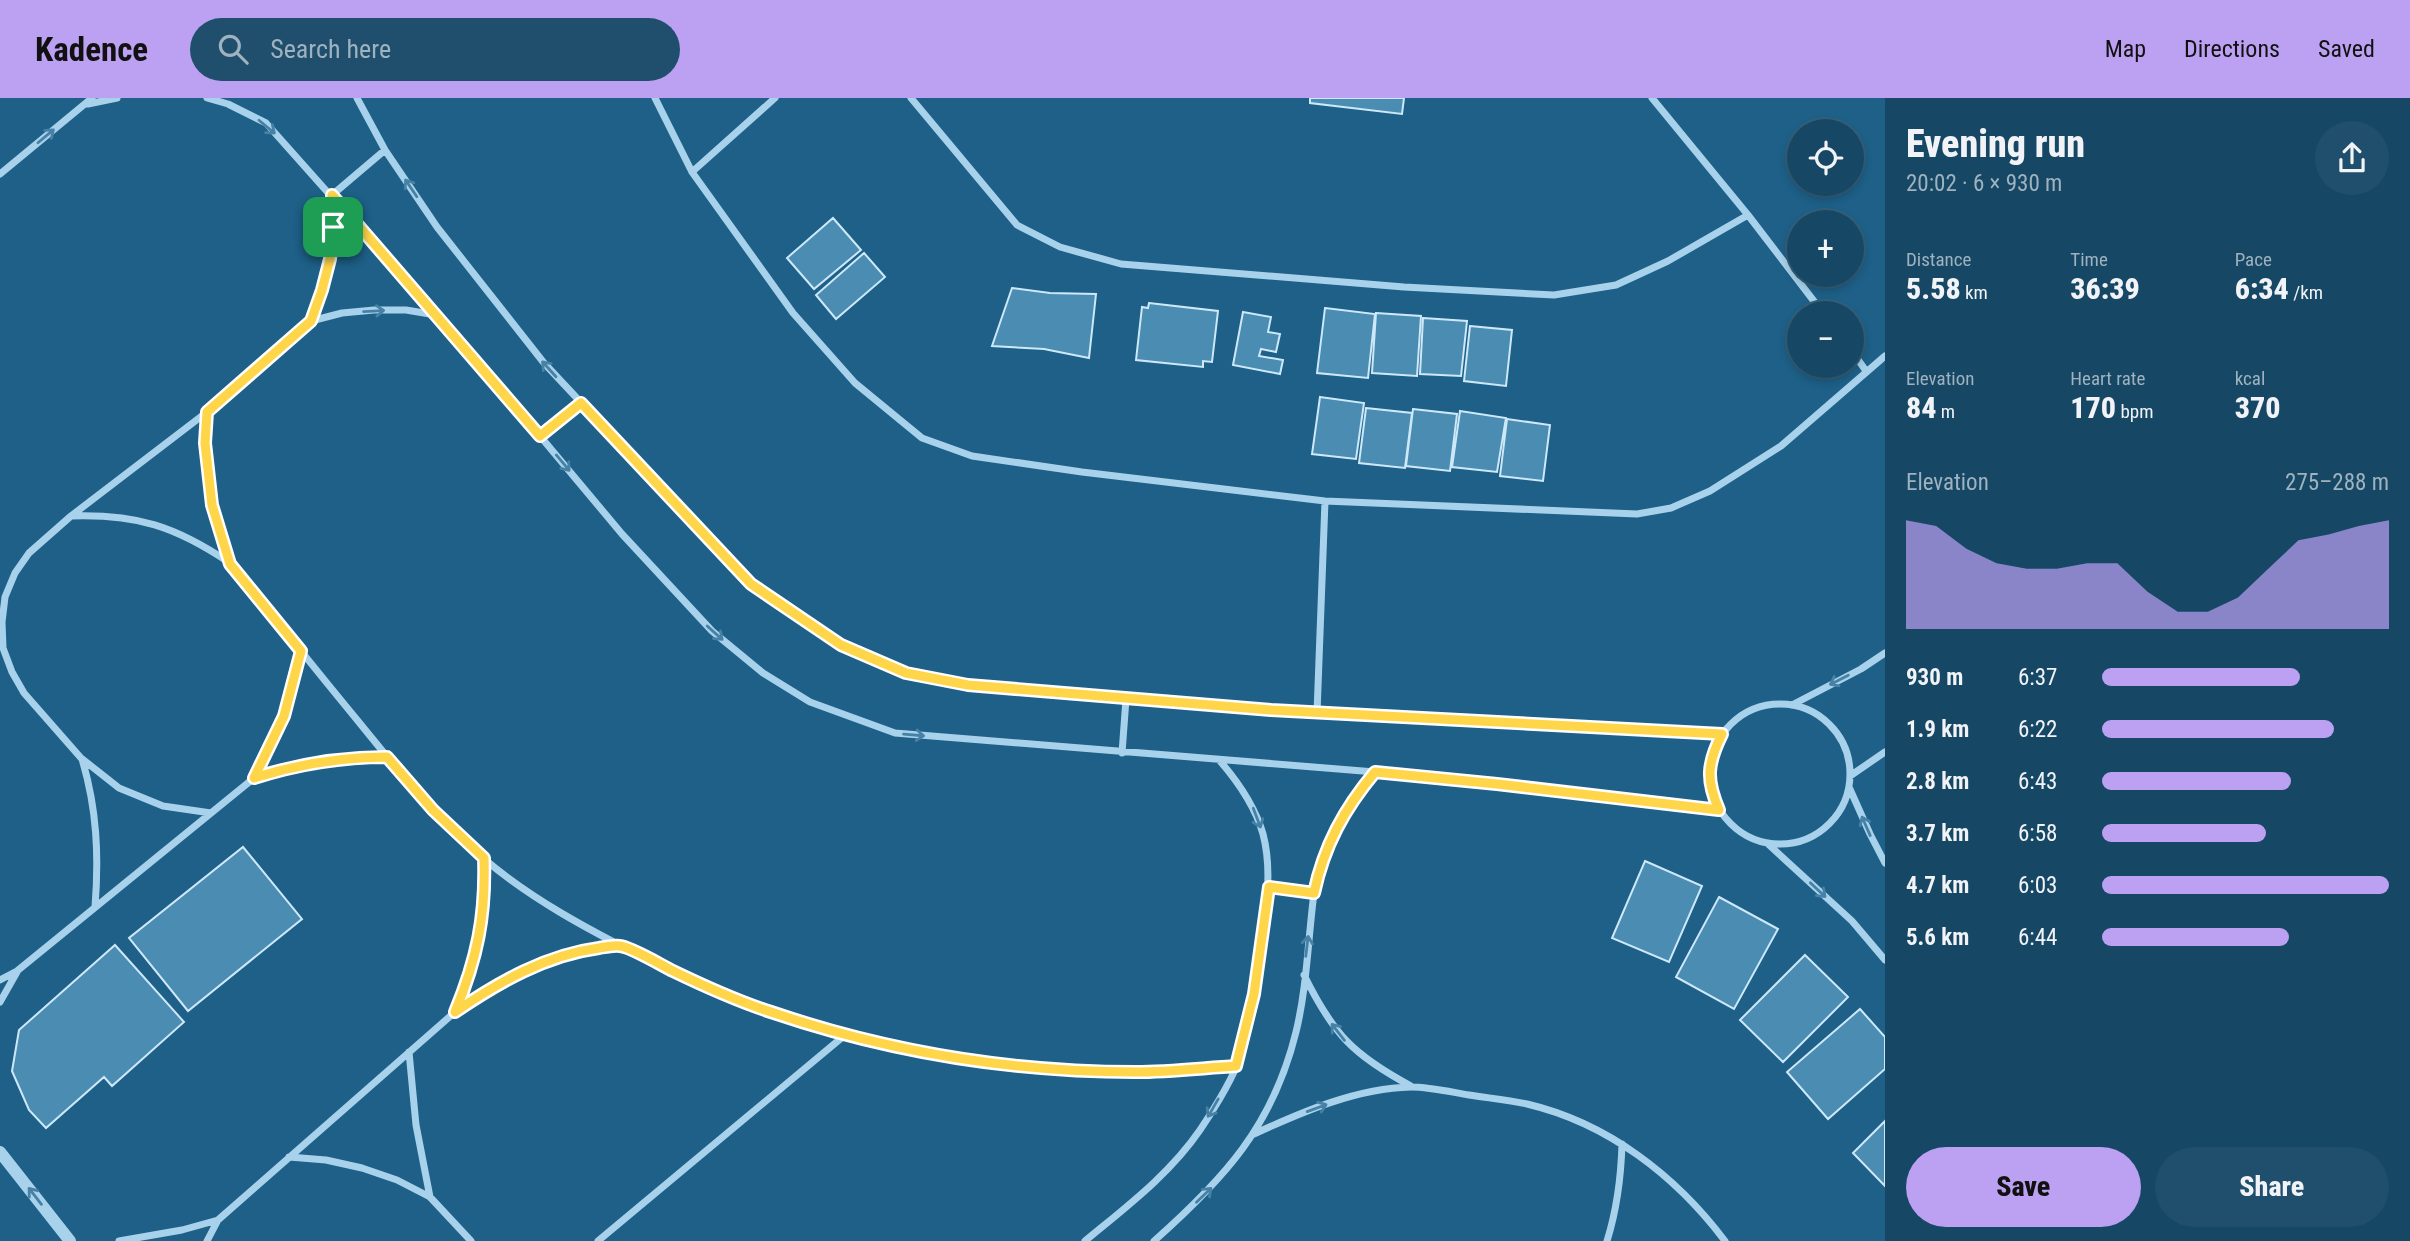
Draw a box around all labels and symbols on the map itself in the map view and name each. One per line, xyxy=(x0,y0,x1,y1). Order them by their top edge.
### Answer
one-way arrow xyxy=(258,119,276,135)
one-way arrow xyxy=(37,128,55,144)
one-way arrow xyxy=(404,179,418,198)
pin xyxy=(303,197,363,257)
one-way arrow xyxy=(362,304,385,317)
one-way arrow xyxy=(541,360,557,378)
one-way arrow xyxy=(555,454,571,472)
one-way arrow xyxy=(706,624,723,641)
one-way arrow xyxy=(1829,674,1850,688)
one-way arrow xyxy=(902,728,924,741)
one-way arrow xyxy=(1252,806,1264,828)
one-way arrow xyxy=(1859,815,1872,837)
one-way arrow xyxy=(1809,881,1826,898)
one-way arrow xyxy=(1301,935,1314,958)
one-way arrow xyxy=(1331,1023,1346,1042)
one-way arrow xyxy=(1206,1097,1219,1118)
one-way arrow xyxy=(1305,1100,1327,1113)
one-way arrow xyxy=(1195,1186,1212,1203)
one-way arrow xyxy=(27,1188,42,1206)

